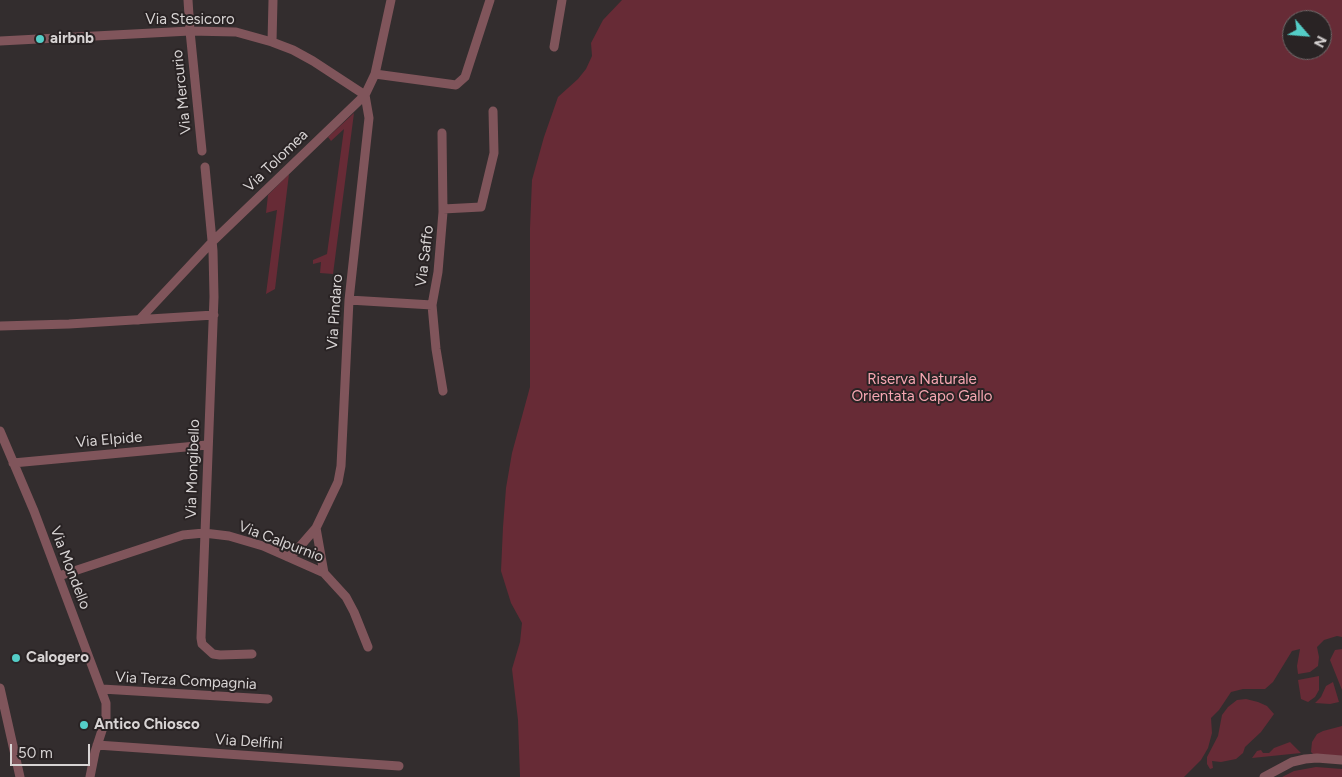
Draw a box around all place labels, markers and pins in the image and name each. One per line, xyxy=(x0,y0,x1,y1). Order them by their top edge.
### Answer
place label: airbnb xyxy=(50,30,94,48)
marker: airbnb xyxy=(34,33,46,45)
place label: Calogero xyxy=(26,649,89,667)
marker: Calogero xyxy=(10,652,22,664)
place label: Antico Chiosco xyxy=(94,716,200,734)
marker: Antico Chiosco xyxy=(78,719,90,731)

